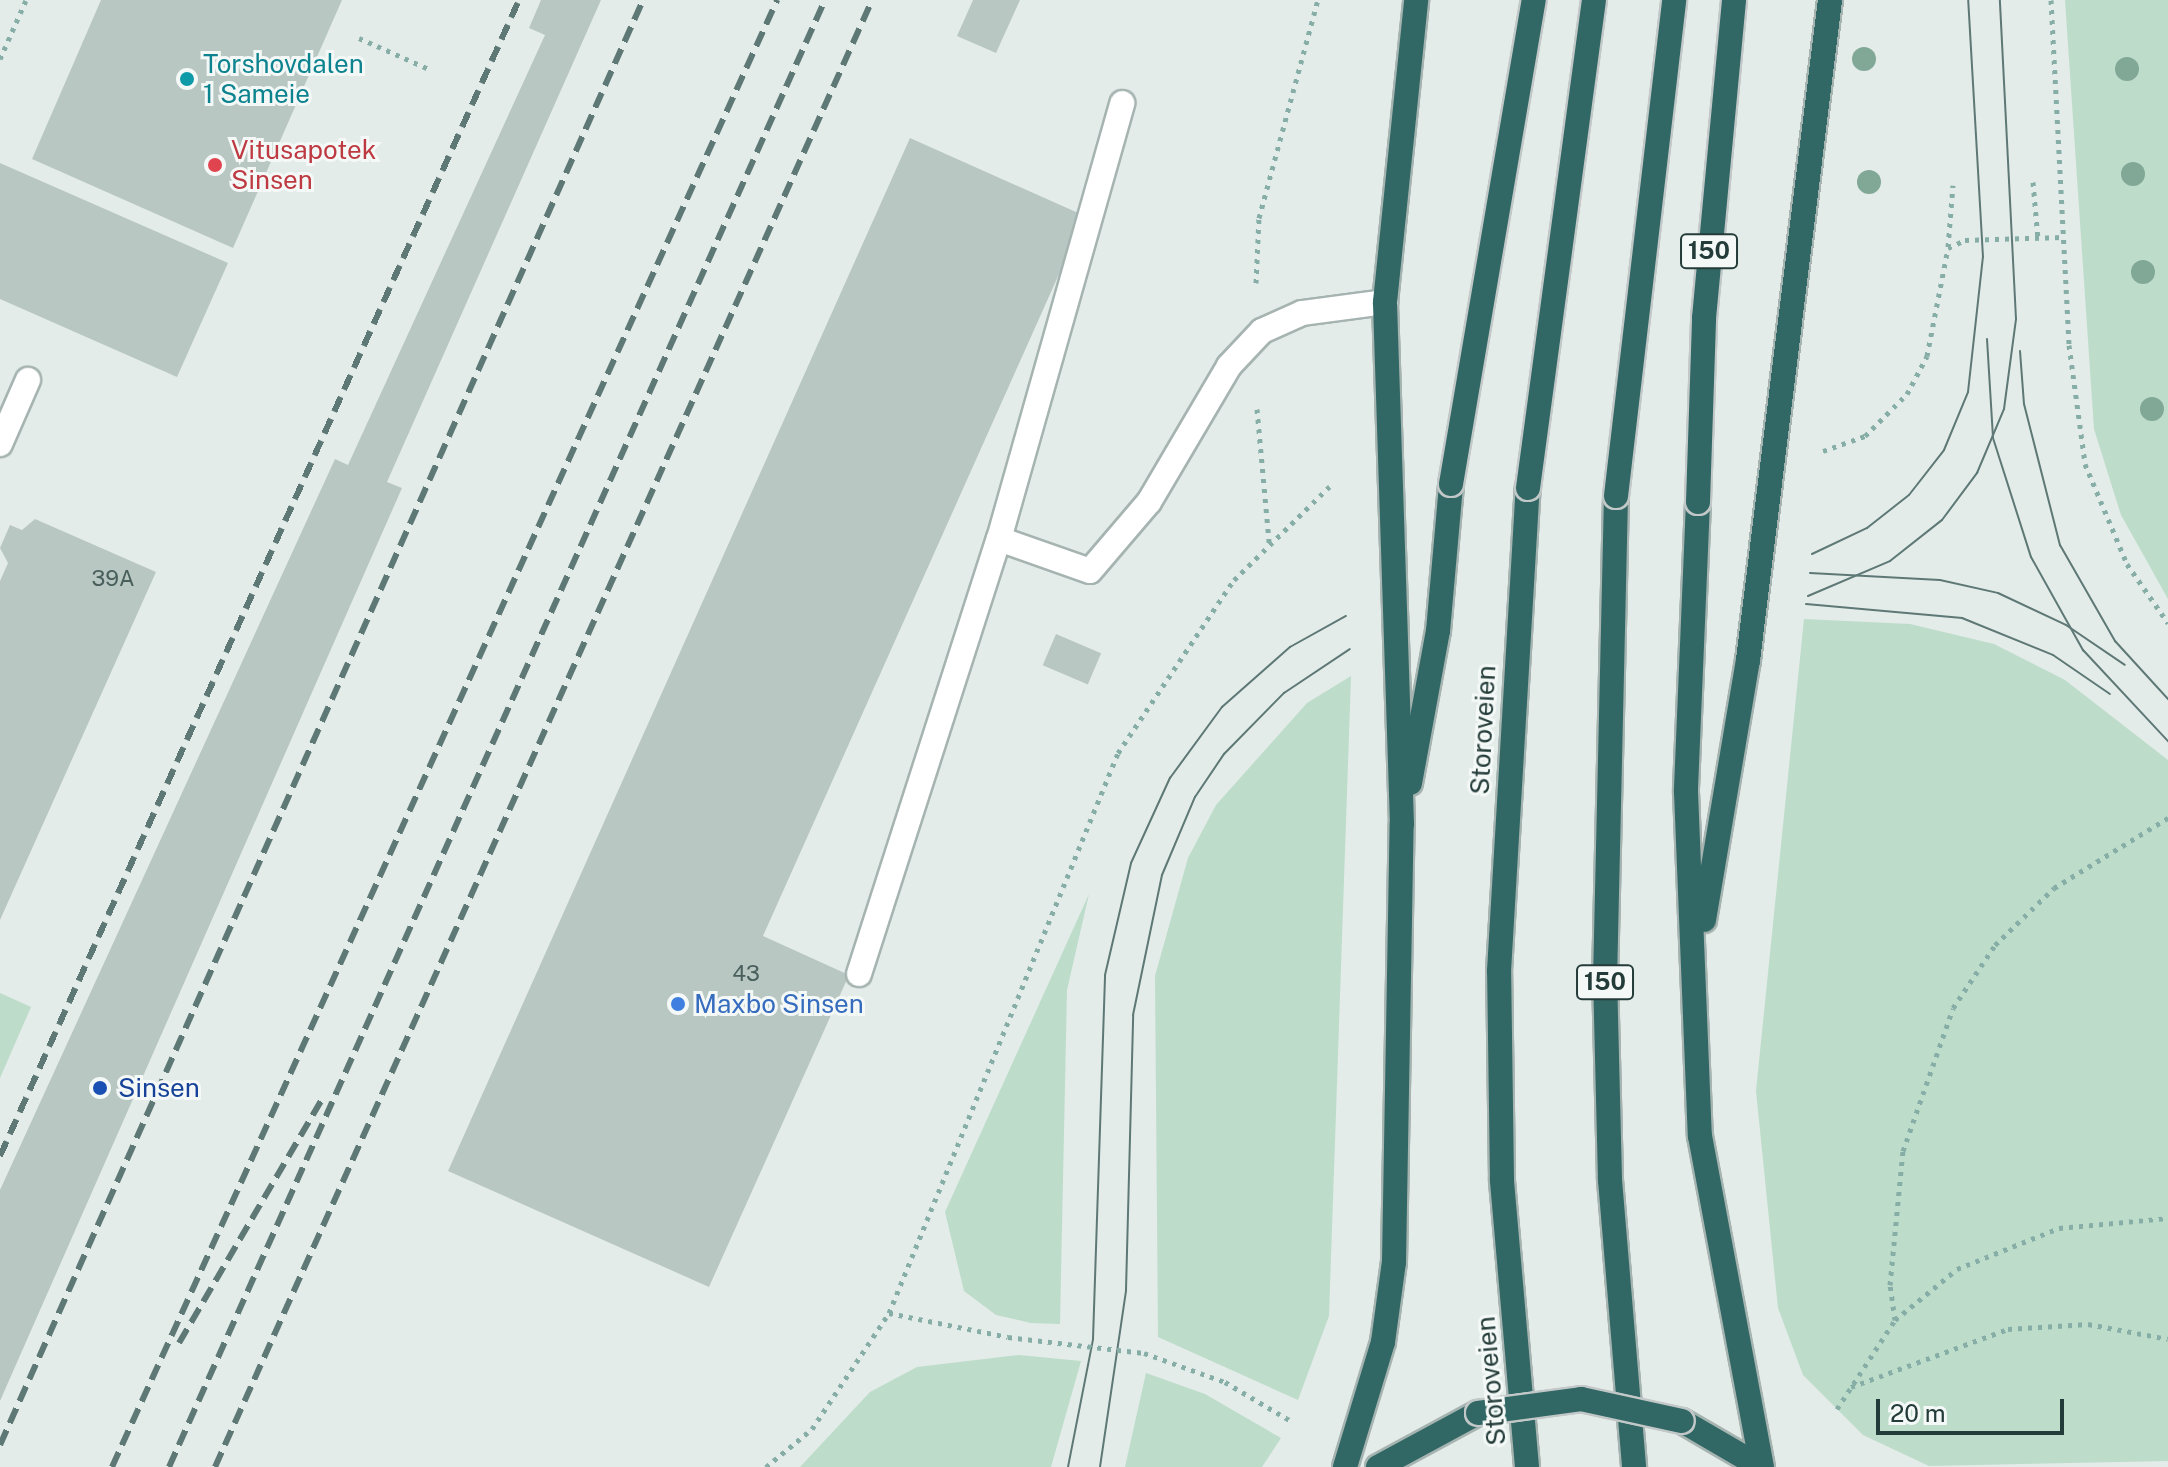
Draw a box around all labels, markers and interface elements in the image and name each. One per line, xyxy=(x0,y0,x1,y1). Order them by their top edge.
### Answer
place label: Torshovdalen 1 Sameie xyxy=(203,48,364,110)
marker: Torshovdalen 1 Sameie xyxy=(178,70,196,88)
place label: Vitusapotek Sinsen xyxy=(231,134,376,196)
marker: Vitusapotek Sinsen xyxy=(206,156,224,174)
road number: 150 xyxy=(1679,231,1739,271)
house number: 39A xyxy=(91,566,135,592)
street label: Storoveien xyxy=(1464,665,1502,795)
house number: 43 xyxy=(732,961,760,987)
road number: 150 xyxy=(1575,962,1635,1002)
place label: Maxbo Sinsen xyxy=(694,988,864,1020)
marker: Maxbo Sinsen xyxy=(669,995,687,1013)
place label: Sinsen xyxy=(118,1072,200,1104)
marker: Sinsen xyxy=(89,1077,111,1099)
street label: Storoveien xyxy=(1470,1315,1512,1447)
scale bar xyxy=(1880,1383,2068,1433)
text: 20 m xyxy=(1890,1399,1946,1427)

